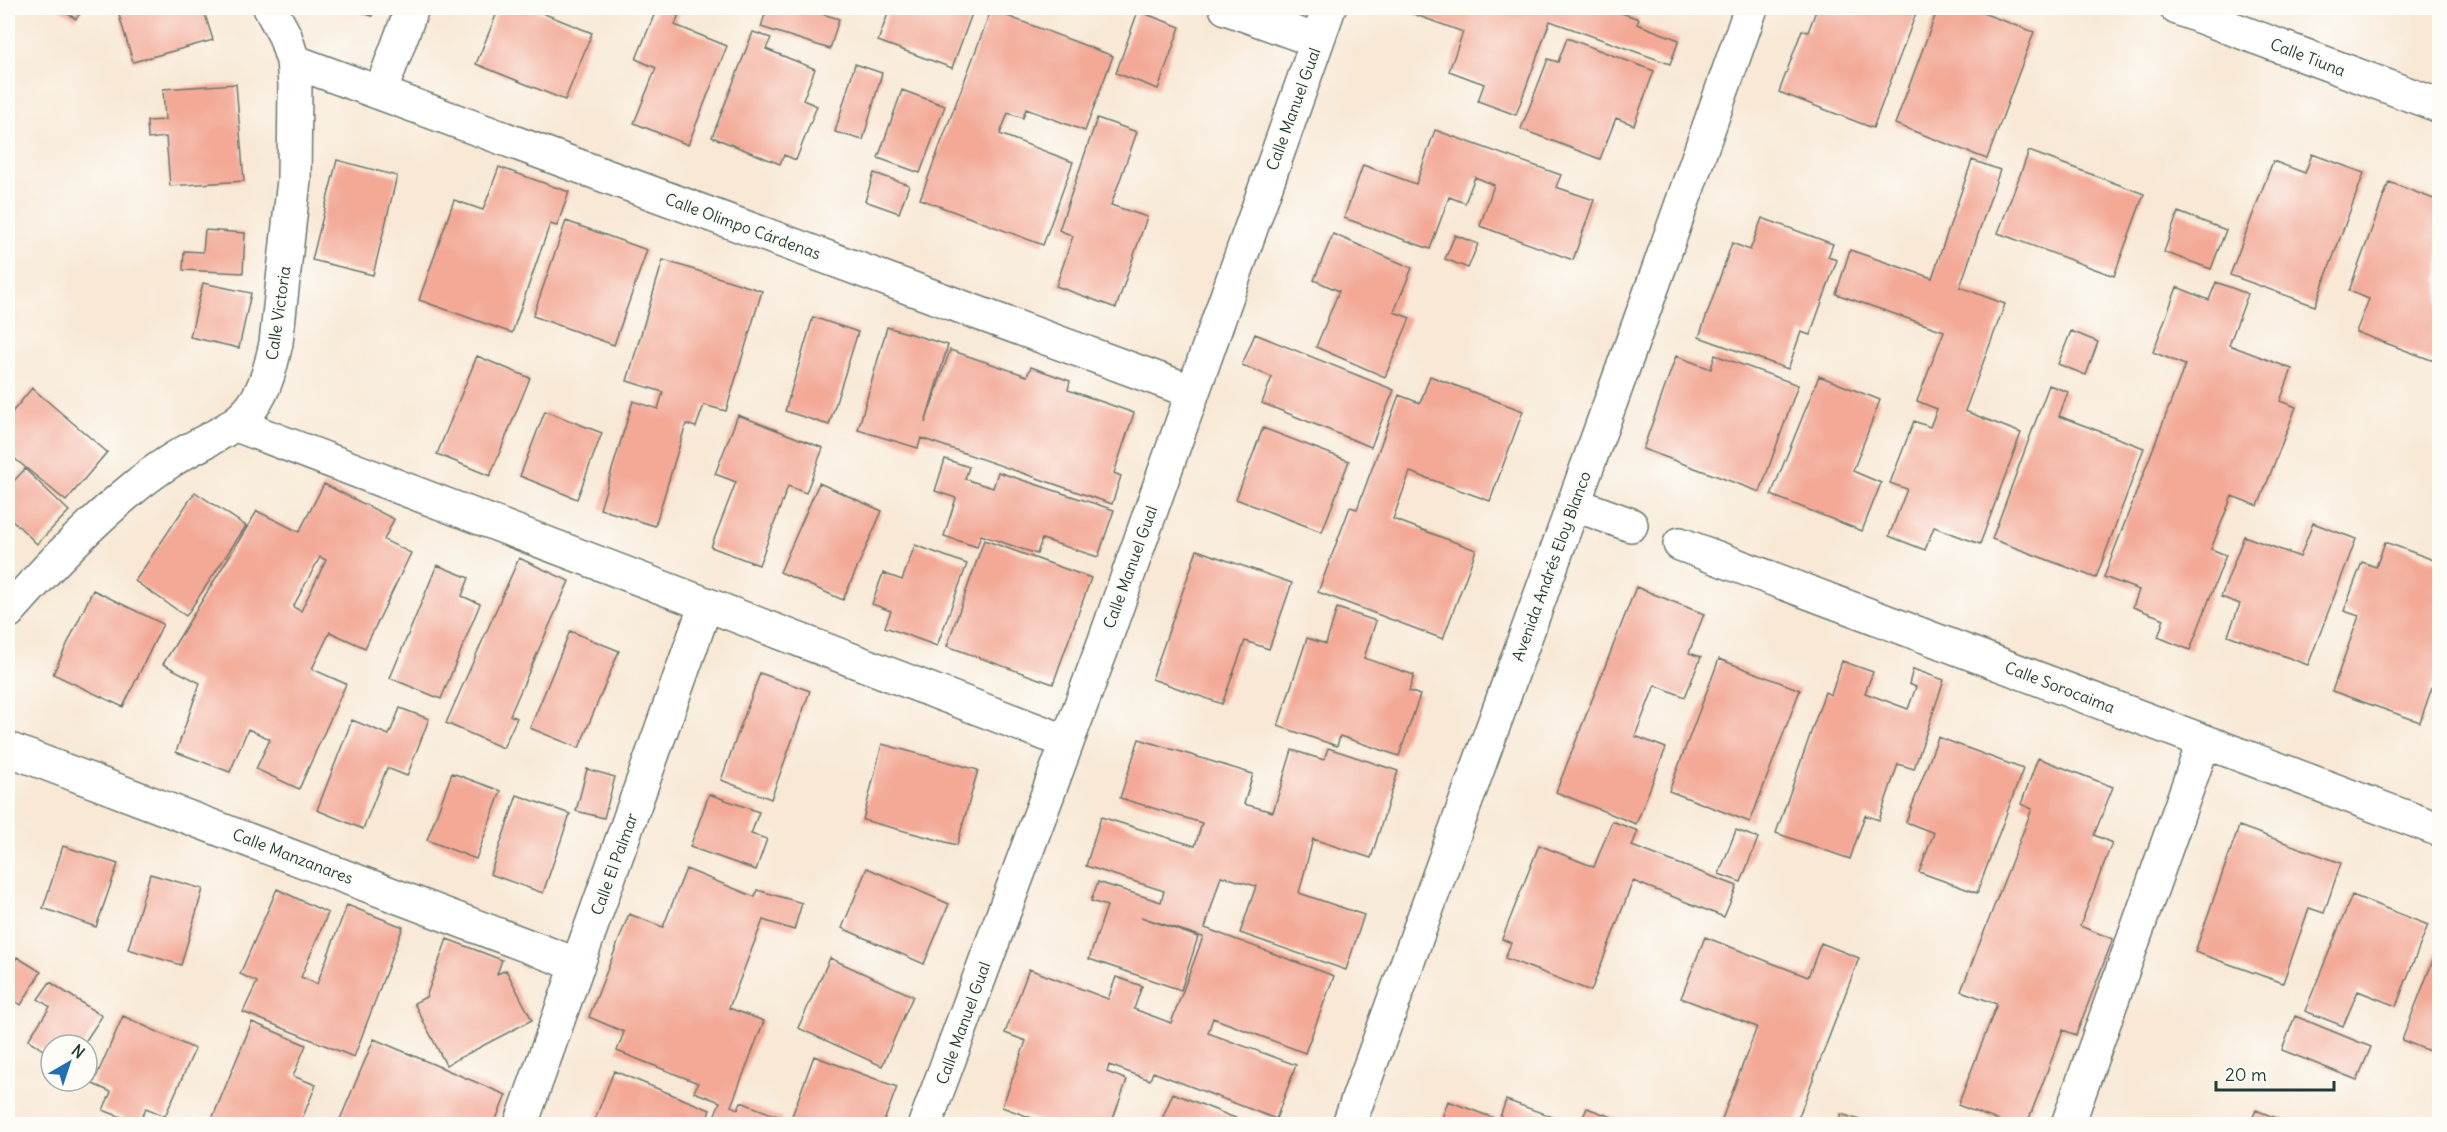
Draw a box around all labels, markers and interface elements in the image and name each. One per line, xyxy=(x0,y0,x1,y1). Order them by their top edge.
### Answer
street label: Calle Tiuna xyxy=(2268,34,2348,80)
street label: Calle Manuel Gual xyxy=(1262,45,1324,173)
street label: Calle Olimpo Cárdenas xyxy=(662,189,824,263)
street label: Calle Victoria xyxy=(262,265,294,361)
street label: Avenida Andrés Eloy Blanco xyxy=(1507,468,1595,664)
street label: Calle Manuel Gual xyxy=(1099,503,1161,631)
street label: Calle Sorocaima xyxy=(2002,657,2118,717)
street label: Calle El Palmar xyxy=(586,810,642,918)
street label: Calle Manzanares xyxy=(230,824,356,888)
street label: Calle Manuel Gual xyxy=(932,959,994,1087)
north arrow xyxy=(39,1033,99,1093)
text: N xyxy=(68,1040,89,1063)
scale bar xyxy=(2216,1054,2334,1092)
text: 20 m xyxy=(2225,1063,2267,1086)

